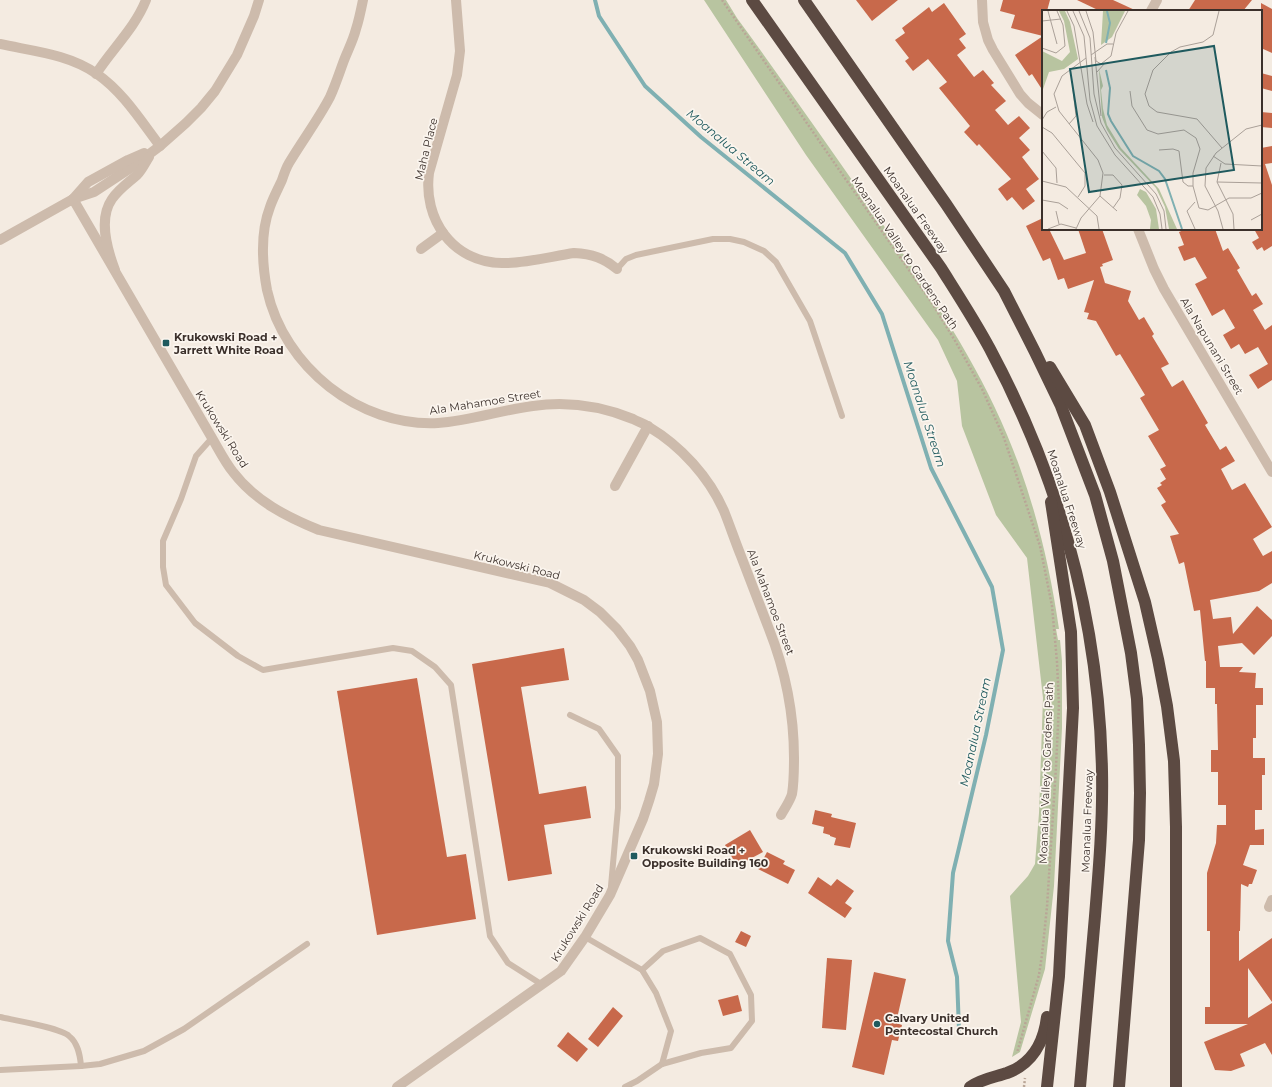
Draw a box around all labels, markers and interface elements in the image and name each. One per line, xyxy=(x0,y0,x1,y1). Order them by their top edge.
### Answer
inset map xyxy=(1042,10,1262,230)
water label: Moanalua Stream xyxy=(684,106,778,188)
street label: Maha Place xyxy=(411,116,441,182)
street label: Moanalua Freeway xyxy=(881,164,951,256)
street label: Moanalua Valley to Gardens Path xyxy=(848,174,962,332)
street label: Ala Napunani Street xyxy=(1177,295,1247,398)
place label: Krukowski Road + Jarrett White Road xyxy=(173,330,284,357)
marker: Krukowski Road + Jarrett White Road xyxy=(161,338,171,348)
water label: Moanalua Stream xyxy=(901,359,949,469)
street label: Ala Mahamoe Street xyxy=(428,386,542,418)
street label: Krukowski Road xyxy=(193,388,251,470)
street label: Moanalua Freeway xyxy=(1044,448,1090,550)
street label: Krukowski Road xyxy=(472,547,562,583)
street label: Ala Mahamoe Street xyxy=(744,547,798,658)
water label: Moanalua Stream xyxy=(956,676,994,788)
street label: Moanalua Valley to Gardens Path xyxy=(1036,682,1056,864)
street label: Moanalua Freeway xyxy=(1078,769,1096,873)
place label: Krukowski Road + Opposite Building 160 xyxy=(642,843,769,870)
marker: Krukowski Road + Opposite Building 160 xyxy=(629,851,639,861)
street label: Krukowski Road xyxy=(548,882,606,964)
place label: Calvary United Pentecostal Church xyxy=(885,1011,998,1038)
marker: Calvary United Pentecostal Church xyxy=(872,1019,882,1029)

